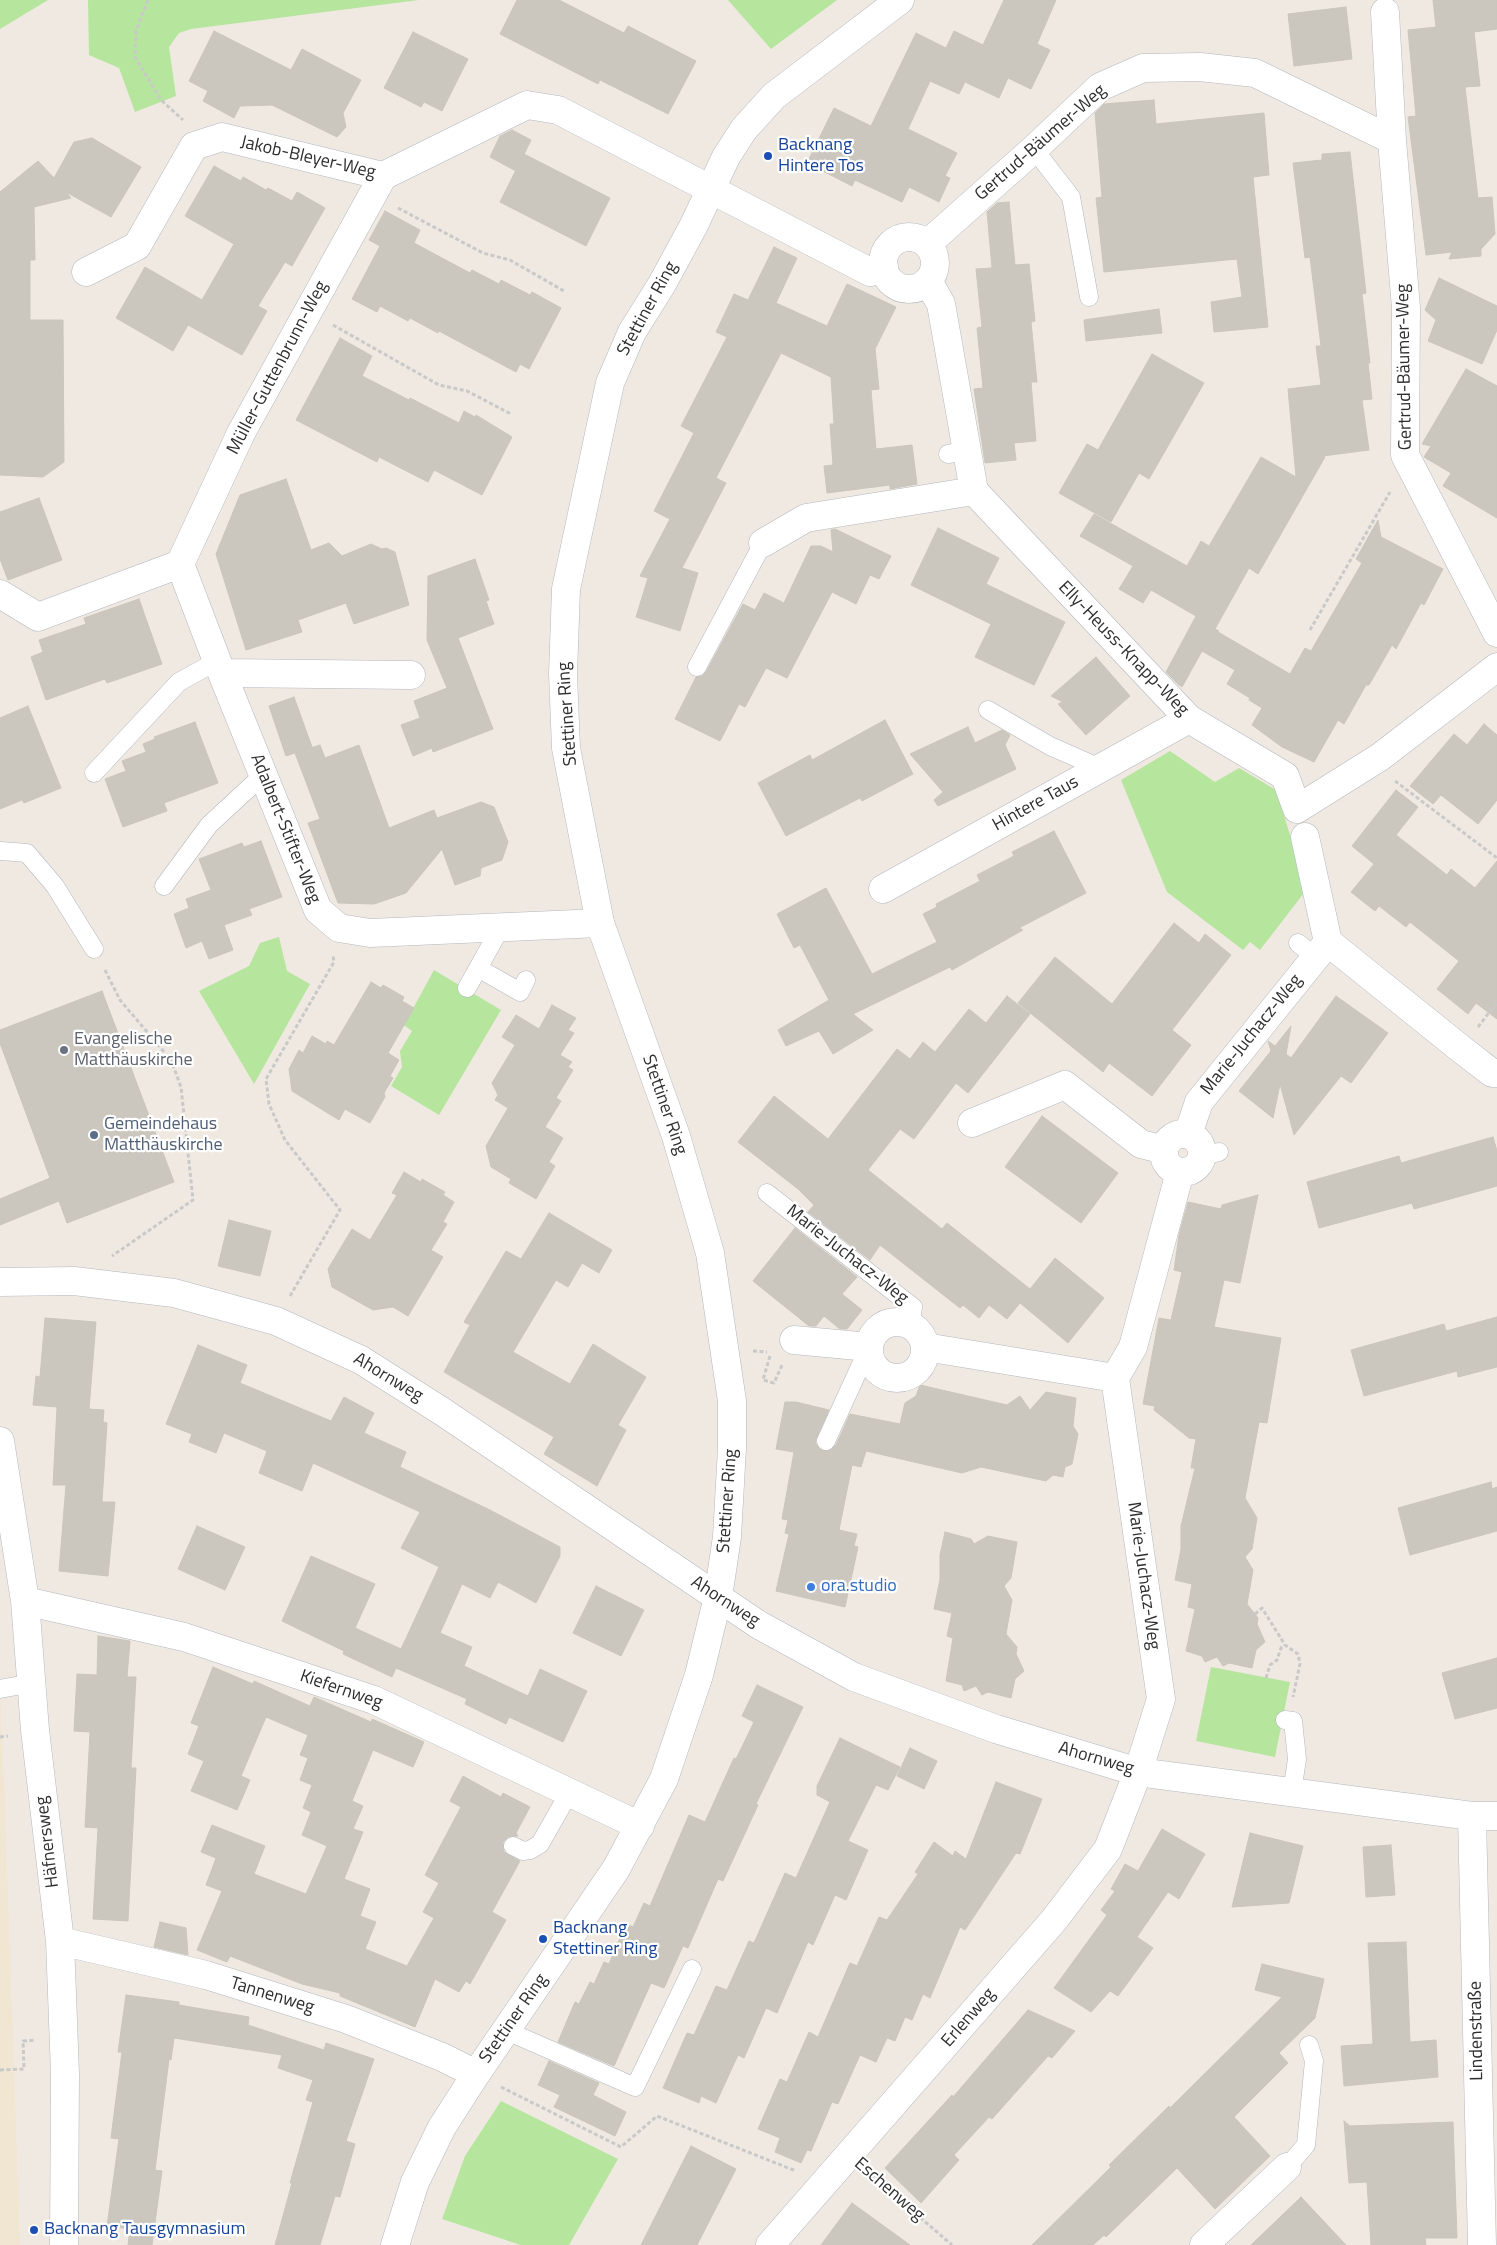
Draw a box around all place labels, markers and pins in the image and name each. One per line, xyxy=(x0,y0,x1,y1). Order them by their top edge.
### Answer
place label: Backnang Hintere Tos xyxy=(778,135,864,178)
marker: Backnang Hintere Tos xyxy=(762,150,774,162)
place label: Evangelische Matthäuskirche xyxy=(74,1029,193,1072)
marker: Evangelische Matthäuskirche xyxy=(58,1044,70,1056)
place label: Gemeindehaus Matthäuskirche xyxy=(104,1114,223,1156)
marker: Gemeindehaus Matthäuskirche xyxy=(88,1129,100,1141)
place label: ora.studio xyxy=(821,1576,897,1598)
marker: ora.studio xyxy=(805,1581,817,1593)
place label: Backnang Stettiner Ring xyxy=(553,1918,657,1960)
marker: Backnang Stettiner Ring xyxy=(537,1933,549,1945)
place label: Backnang Tausgymnasium xyxy=(44,2219,245,2241)
marker: Backnang Tausgymnasium xyxy=(28,2224,40,2236)

